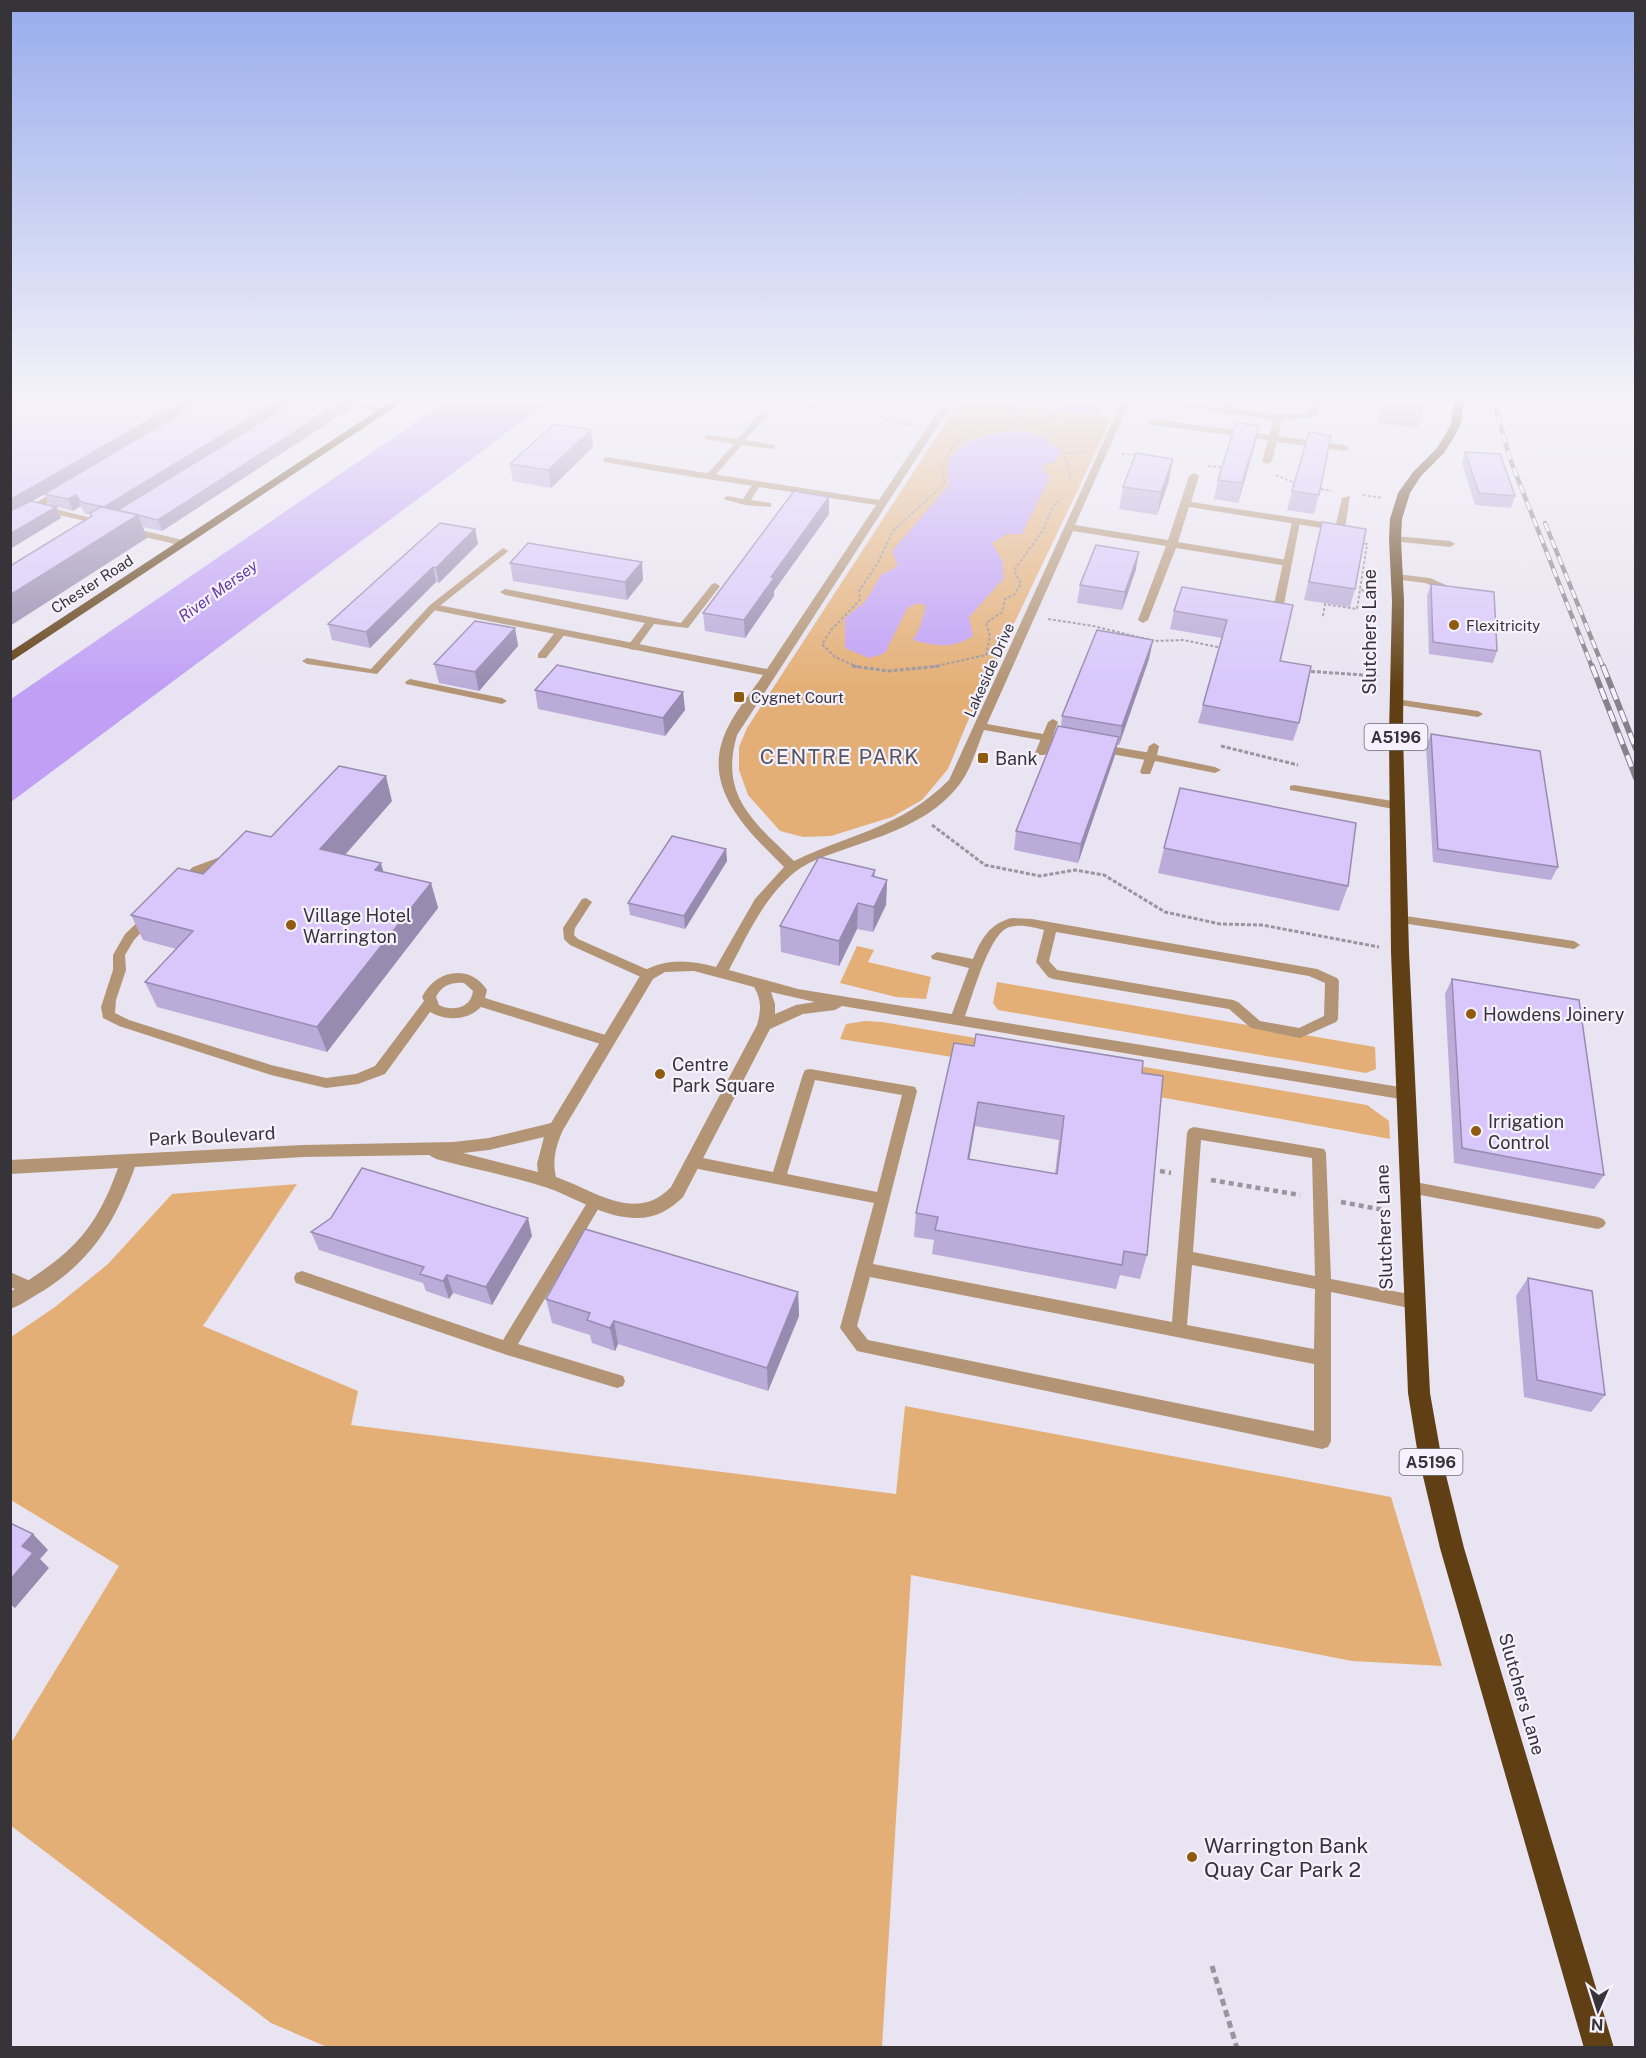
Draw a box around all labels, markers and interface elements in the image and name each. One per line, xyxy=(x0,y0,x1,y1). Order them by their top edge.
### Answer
street label: Chester Road xyxy=(48,551,136,617)
water label: River Mersey xyxy=(175,555,262,626)
street label: Slutchers Lane xyxy=(1359,569,1380,695)
place label: Flexitricity xyxy=(1466,617,1540,634)
marker: Flexitricity xyxy=(1447,618,1461,632)
street label: Lakeside Drive xyxy=(961,620,1017,720)
place label: Cygnet Court xyxy=(751,689,844,706)
marker: Cygnet Court xyxy=(732,690,746,704)
road number: A5196 xyxy=(1364,724,1428,750)
district label: CENTRE PARK xyxy=(760,744,920,769)
place label: Bank xyxy=(995,748,1038,769)
marker: Bank xyxy=(976,751,990,765)
place label: Village Hotel Warrington xyxy=(303,905,411,947)
marker: Village Hotel Warrington xyxy=(284,918,298,932)
place label: Howdens Joinery xyxy=(1483,1004,1625,1025)
marker: Howdens Joinery xyxy=(1464,1007,1478,1021)
place label: Centre Park Square xyxy=(672,1054,775,1096)
marker: Centre Park Square xyxy=(653,1067,667,1081)
place label: Irrigation Control xyxy=(1488,1111,1564,1153)
street label: Park Boulevard xyxy=(148,1122,276,1150)
marker: Irrigation Control xyxy=(1469,1124,1483,1138)
street label: Slutchers Lane xyxy=(1371,1164,1397,1290)
road number: A5196 xyxy=(1400,1449,1462,1475)
street label: Slutchers Lane xyxy=(1495,1631,1549,1757)
place label: Warrington Bank Quay Car Park 2 xyxy=(1204,1833,1369,1882)
marker: Warrington Bank Quay Car Park 2 xyxy=(1185,1850,1199,1864)
north arrow xyxy=(1568,1980,1628,2040)
text: N xyxy=(1590,2015,1604,2034)

